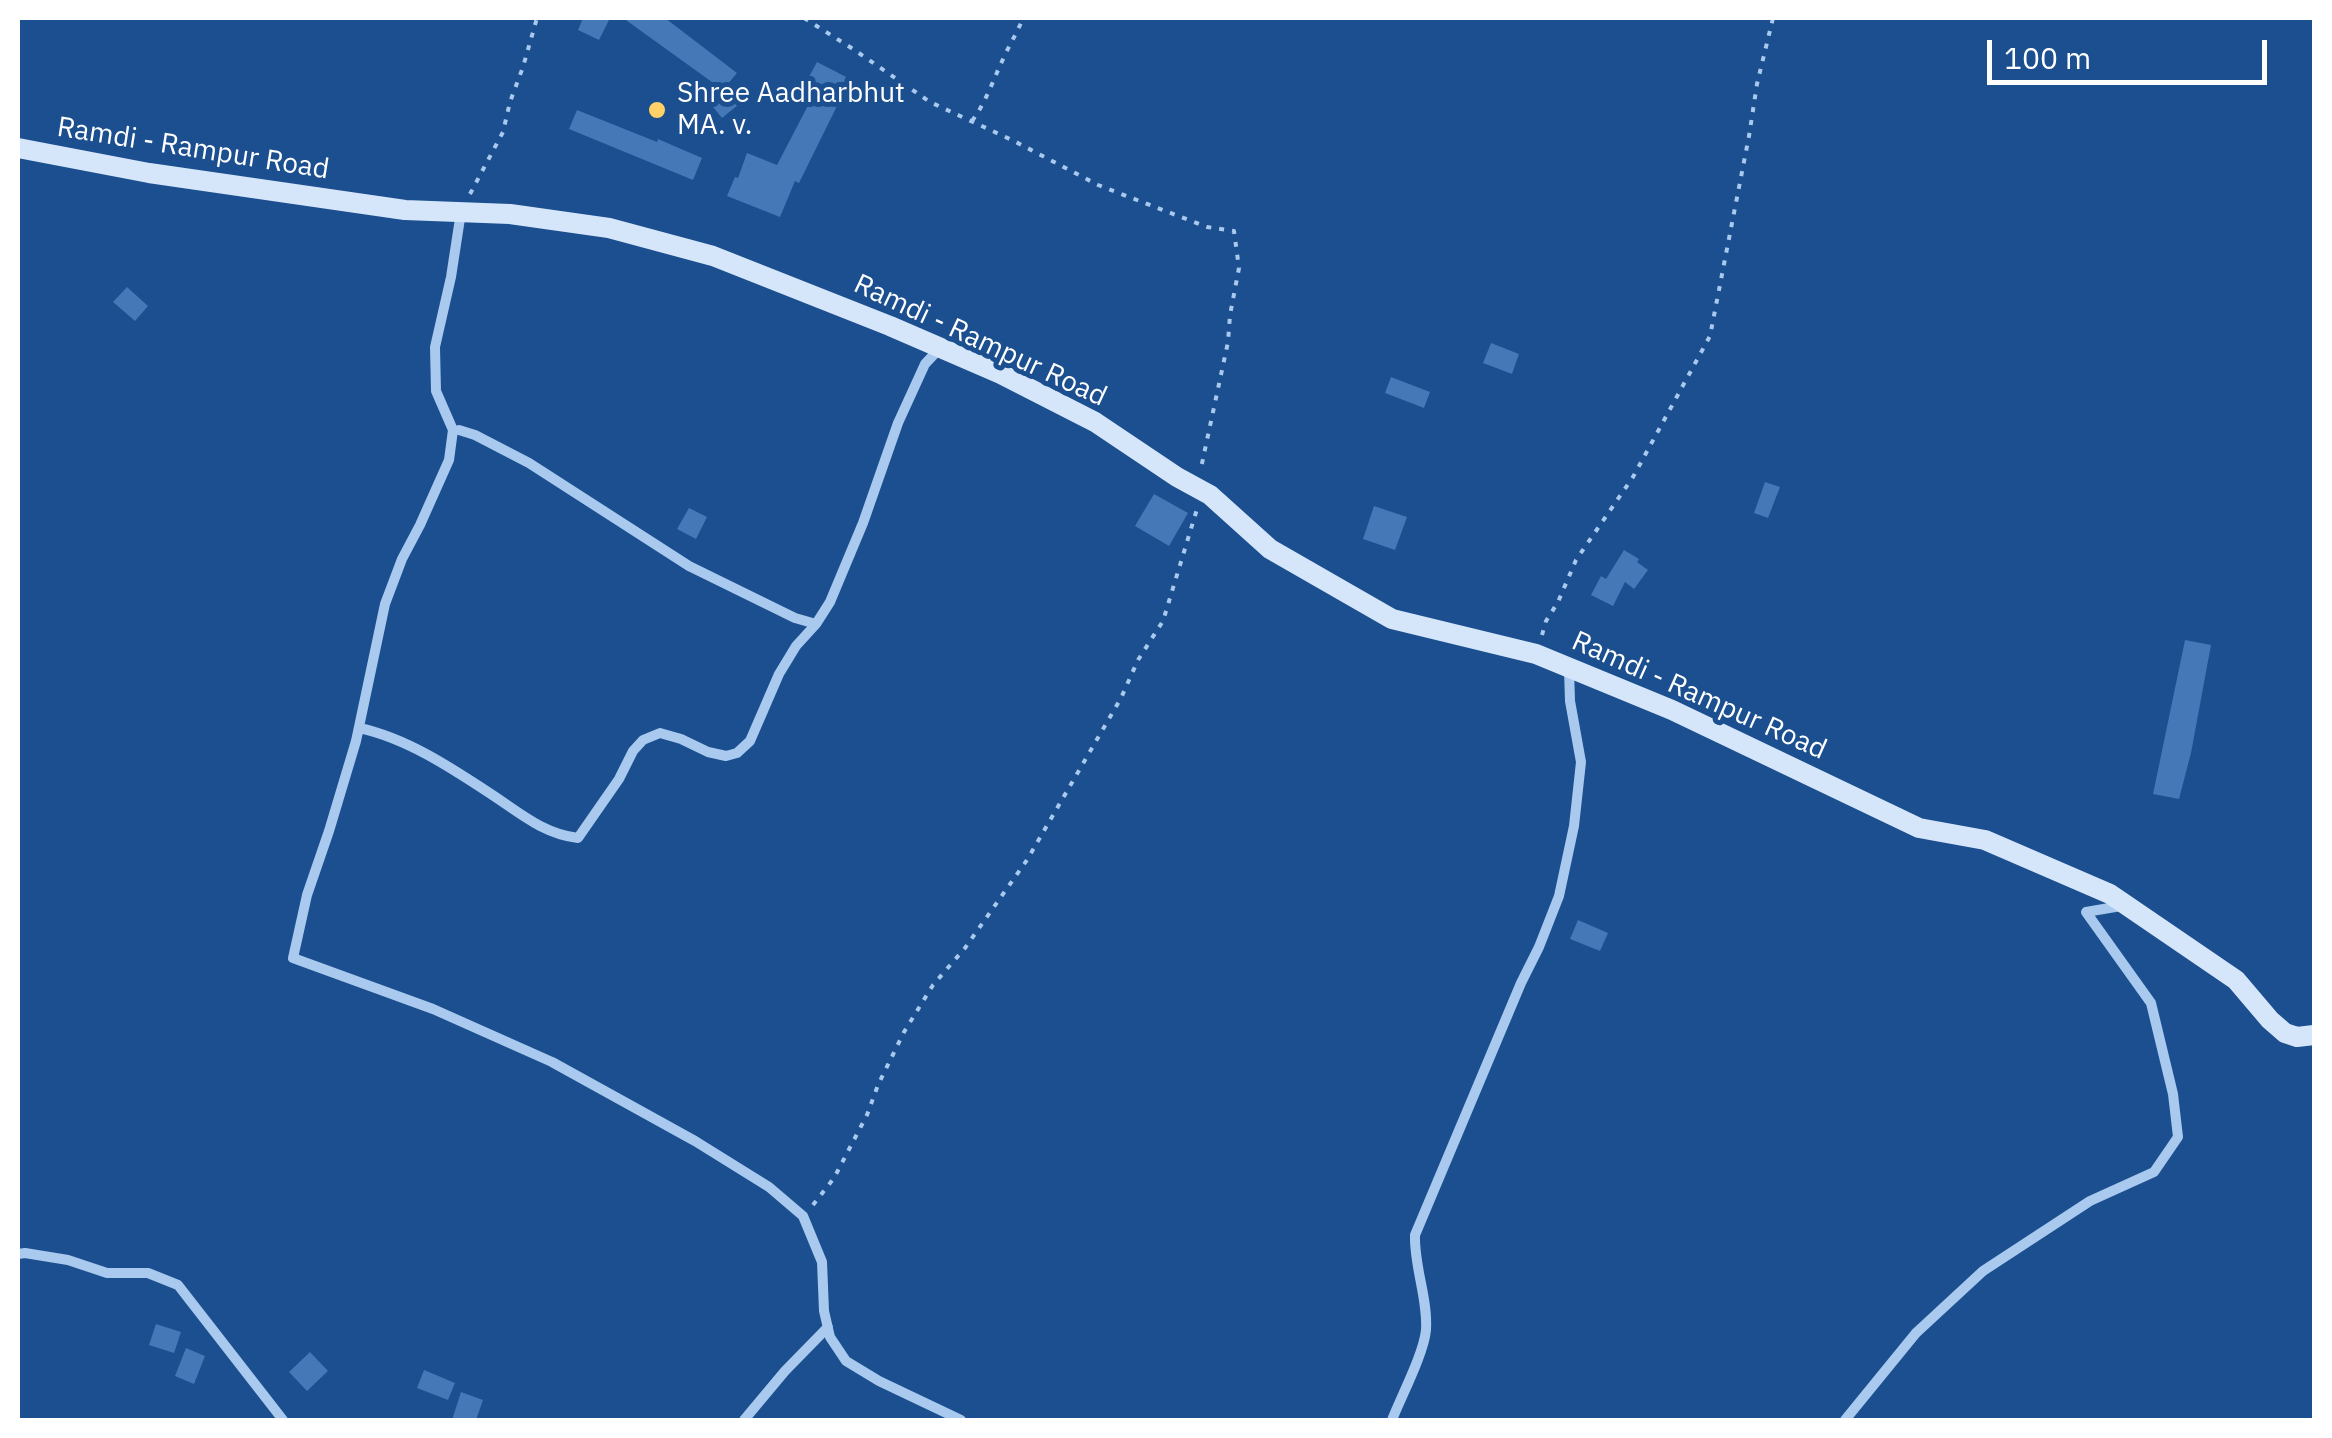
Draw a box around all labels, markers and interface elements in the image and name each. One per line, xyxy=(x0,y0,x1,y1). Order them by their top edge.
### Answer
scale bar xyxy=(1992,20,2272,82)
text: 100 m xyxy=(2004,38,2091,77)
place label: Shree Aadharbhut MA. v. xyxy=(677,77,905,143)
marker: Shree Aadharbhut MA. v. xyxy=(646,99,668,121)
street label: Ramdi - Rampur Road xyxy=(55,111,331,187)
street label: Ramdi - Rampur Road xyxy=(848,268,1112,414)
street label: Ramdi - Rampur Road xyxy=(1567,625,1831,767)

